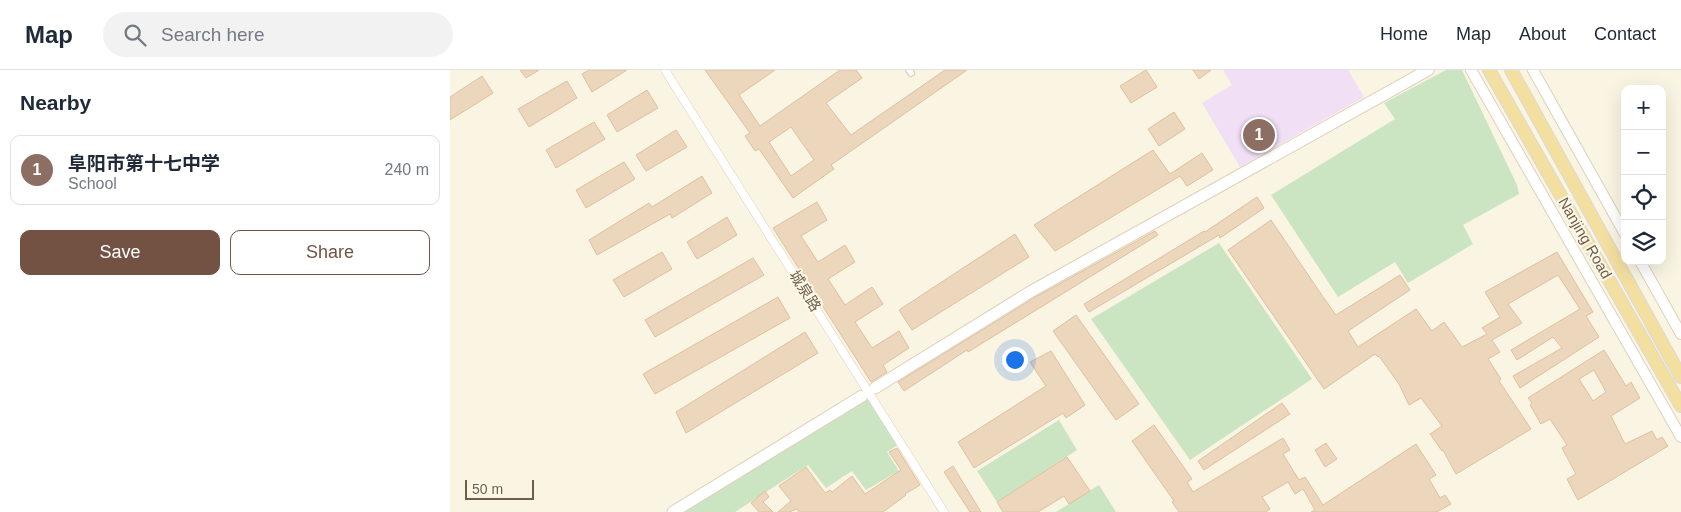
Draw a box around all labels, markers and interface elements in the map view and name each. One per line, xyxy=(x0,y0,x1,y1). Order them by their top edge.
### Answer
search box xyxy=(103,12,453,57)
text: Map xyxy=(25,21,73,48)
icon: search xyxy=(121,21,149,49)
text: Search here xyxy=(161,24,265,45)
text: Home xyxy=(1380,24,1428,44)
text: Map xyxy=(1456,24,1491,44)
text: About xyxy=(1519,24,1566,44)
text: Contact xyxy=(1594,24,1656,44)
map controls xyxy=(1621,85,1666,265)
button: + xyxy=(1621,85,1666,130)
text: Nearby xyxy=(20,91,91,114)
pin: 1 xyxy=(1243,116,1275,154)
button: − xyxy=(1621,130,1666,175)
text: 阜阳市第十七中学 xyxy=(68,153,220,174)
text: 1 xyxy=(33,161,41,178)
text: 240 m xyxy=(385,161,429,178)
text: School xyxy=(68,175,117,192)
button: locate xyxy=(1621,175,1666,220)
street label: Nanjing Road xyxy=(1555,194,1616,281)
button: layers xyxy=(1621,220,1666,265)
button: Save xyxy=(20,230,220,275)
button: Share xyxy=(230,230,430,275)
street label: 城泉路 xyxy=(786,267,825,314)
your location xyxy=(1002,347,1028,373)
scale bar xyxy=(465,477,534,500)
text: 50 m xyxy=(472,481,503,497)

